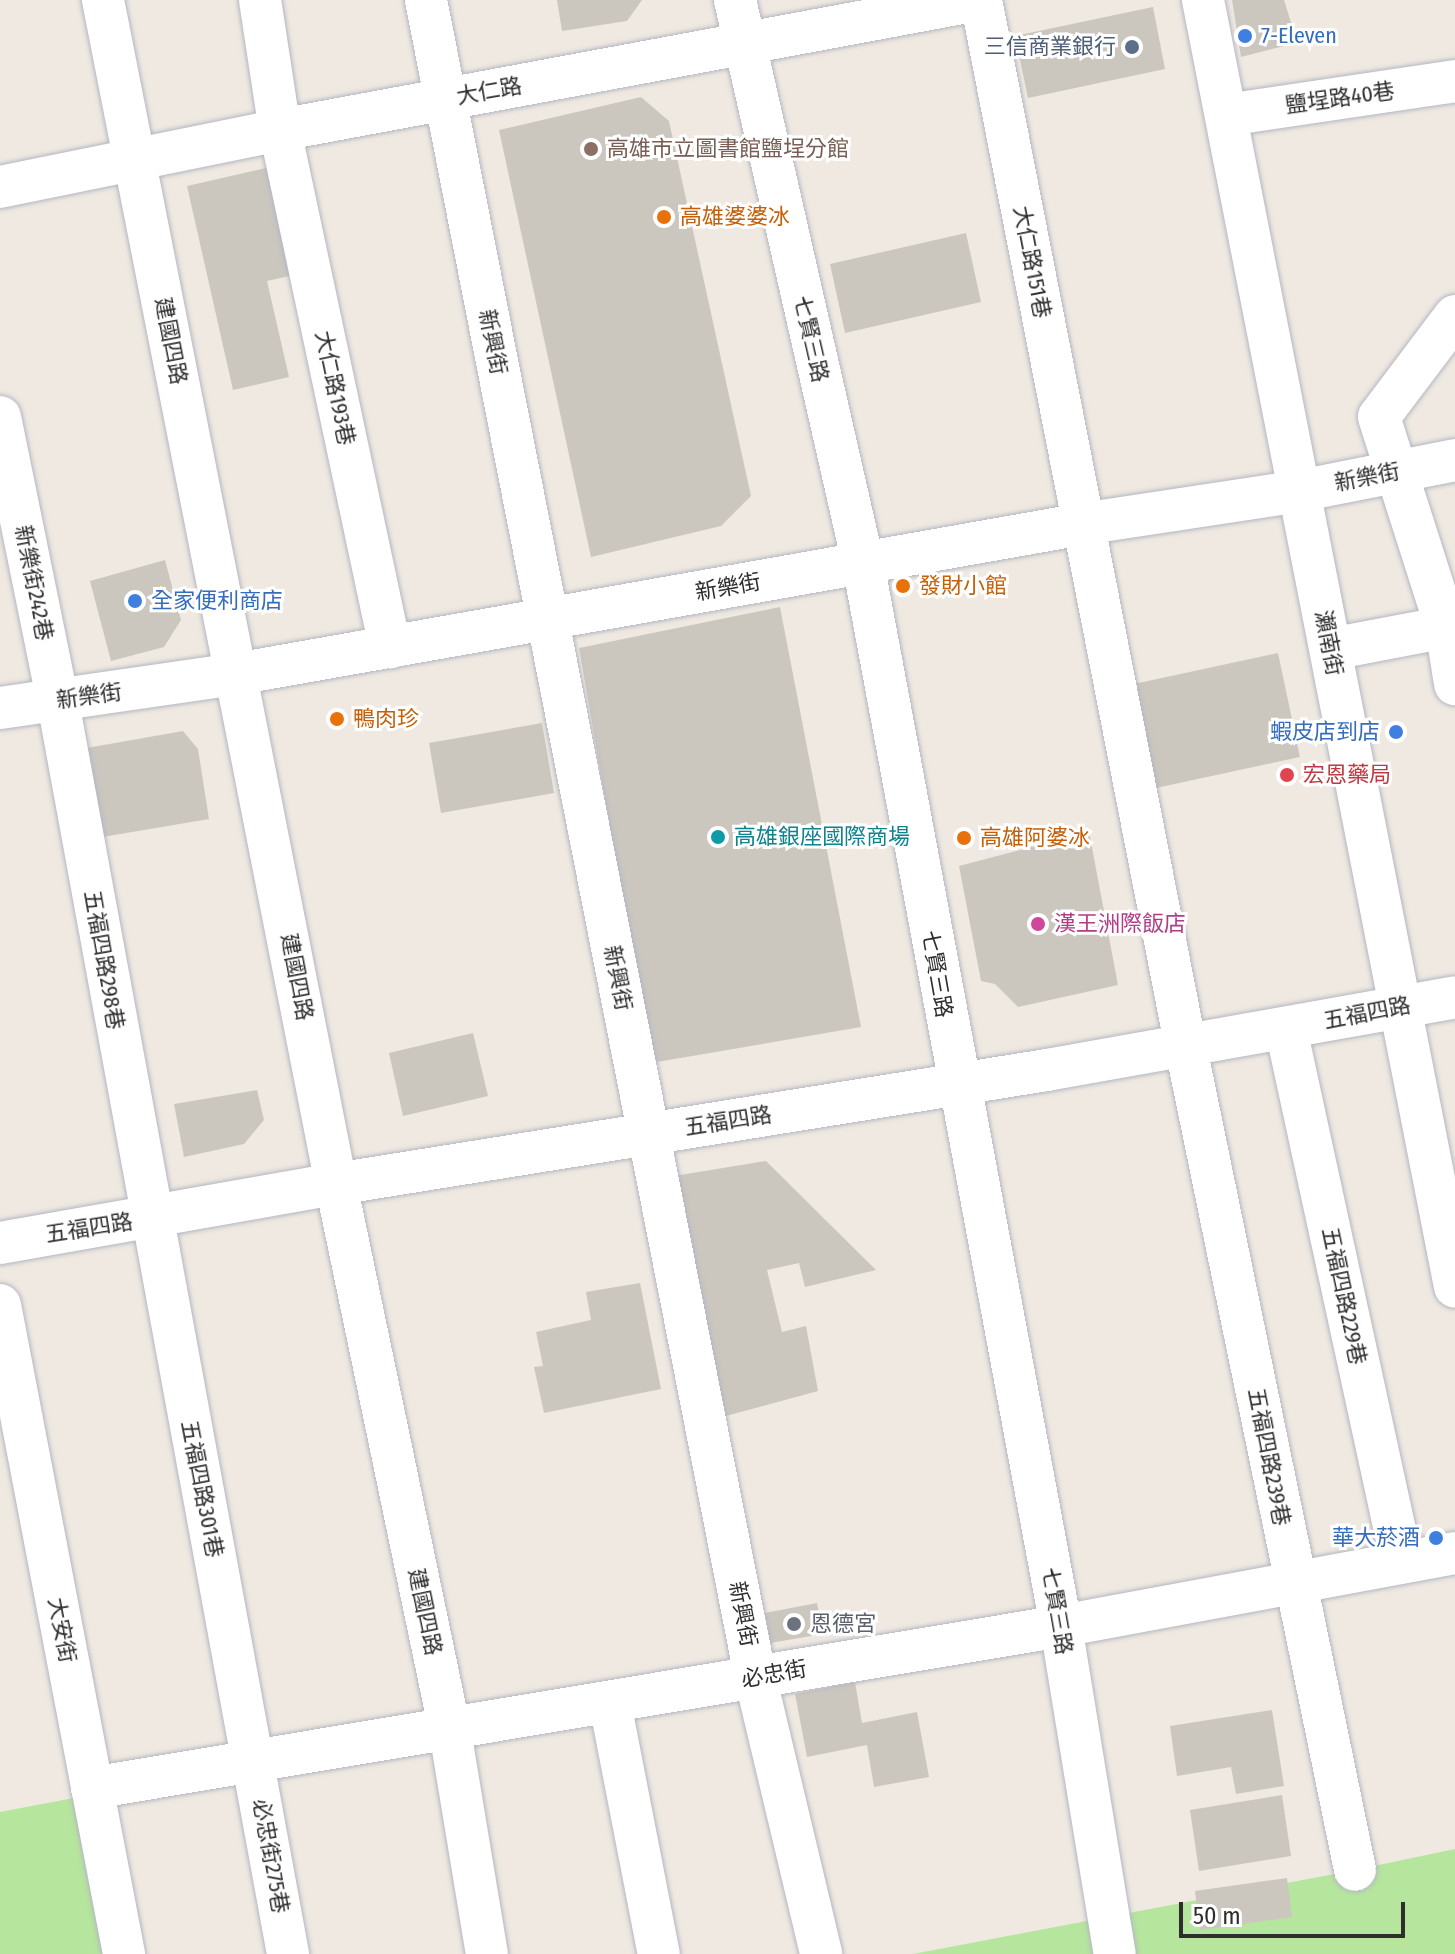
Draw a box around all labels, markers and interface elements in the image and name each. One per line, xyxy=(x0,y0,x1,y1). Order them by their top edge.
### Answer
place label: 7-Eleven xyxy=(1261,23,1337,49)
marker: 7-Eleven xyxy=(1236,27,1254,45)
place label: 三信商業銀行 xyxy=(984,34,1116,60)
marker: 三信商業銀行 xyxy=(1123,38,1141,56)
street label: 大仁路 xyxy=(454,72,524,110)
street label: 鹽埕路40巷 xyxy=(1284,77,1396,119)
place label: 高雄市立圖書館鹽埕分館 xyxy=(607,136,849,162)
marker: 高雄市立圖書館鹽埕分館 xyxy=(582,140,600,158)
street label: 大仁路151巷 xyxy=(1008,203,1056,321)
place label: 高雄婆婆冰 xyxy=(680,204,790,230)
marker: 高雄婆婆冰 xyxy=(655,208,673,226)
street label: 七賢三路 xyxy=(788,293,834,385)
street label: 建國四路 xyxy=(150,295,192,387)
street label: 新興街 xyxy=(474,307,512,377)
street label: 大仁路193巷 xyxy=(310,328,360,448)
street label: 新樂街 xyxy=(1332,458,1402,496)
street label: 新樂街242巷 xyxy=(10,523,58,643)
street label: 新樂街 xyxy=(693,568,763,606)
place label: 發財小館 xyxy=(919,573,1007,599)
marker: 發財小館 xyxy=(894,577,912,595)
place label: 全家便利商店 xyxy=(151,588,283,614)
marker: 全家便利商店 xyxy=(126,592,144,610)
street label: 瀨南街 xyxy=(1310,608,1348,678)
street label: 新樂街 xyxy=(54,678,124,714)
place label: 鴨肉珍 xyxy=(353,706,419,732)
marker: 鴨肉珍 xyxy=(328,710,346,728)
place label: 蝦皮店到店 xyxy=(1270,719,1380,745)
marker: 蝦皮店到店 xyxy=(1387,723,1405,741)
place label: 宏恩藥局 xyxy=(1303,762,1391,788)
marker: 宏恩藥局 xyxy=(1278,766,1296,784)
place label: 高雄銀座國際商場 xyxy=(734,824,910,850)
place label: 高雄阿婆冰 xyxy=(980,825,1090,851)
marker: 高雄銀座國際商場 xyxy=(709,828,727,846)
marker: 高雄阿婆冰 xyxy=(955,829,973,847)
street label: 五福四路298巷 xyxy=(79,888,129,1032)
place label: 漢王洲際飯店 xyxy=(1054,911,1186,937)
marker: 漢王洲際飯店 xyxy=(1029,915,1047,933)
street label: 七賢三路 xyxy=(916,928,958,1020)
street label: 建國四路 xyxy=(276,931,318,1023)
street label: 新興街 xyxy=(599,943,637,1013)
street label: 五福四路 xyxy=(1321,992,1413,1034)
street label: 五福四路 xyxy=(682,1101,774,1141)
street label: 五福四路 xyxy=(43,1208,135,1248)
street label: 五福四路229巷 xyxy=(1317,1225,1371,1367)
street label: 五福四路239巷 xyxy=(1243,1386,1295,1528)
street label: 五福四路301巷 xyxy=(176,1418,228,1560)
place label: 華大菸酒 xyxy=(1332,1525,1420,1551)
marker: 華大菸酒 xyxy=(1427,1529,1445,1547)
street label: 七賢三路 xyxy=(1036,1565,1078,1657)
street label: 建國四路 xyxy=(403,1566,447,1658)
street label: 新興街 xyxy=(724,1579,762,1649)
street label: 大安街 xyxy=(43,1595,81,1665)
place label: 恩德宮 xyxy=(810,1611,876,1637)
marker: 恩德宮 xyxy=(785,1615,803,1633)
street label: 必忠街 xyxy=(739,1655,809,1693)
street label: 必忠街275巷 xyxy=(248,1796,294,1916)
scale bar xyxy=(1183,1886,1409,1936)
text: 50 m xyxy=(1193,1902,1241,1930)

